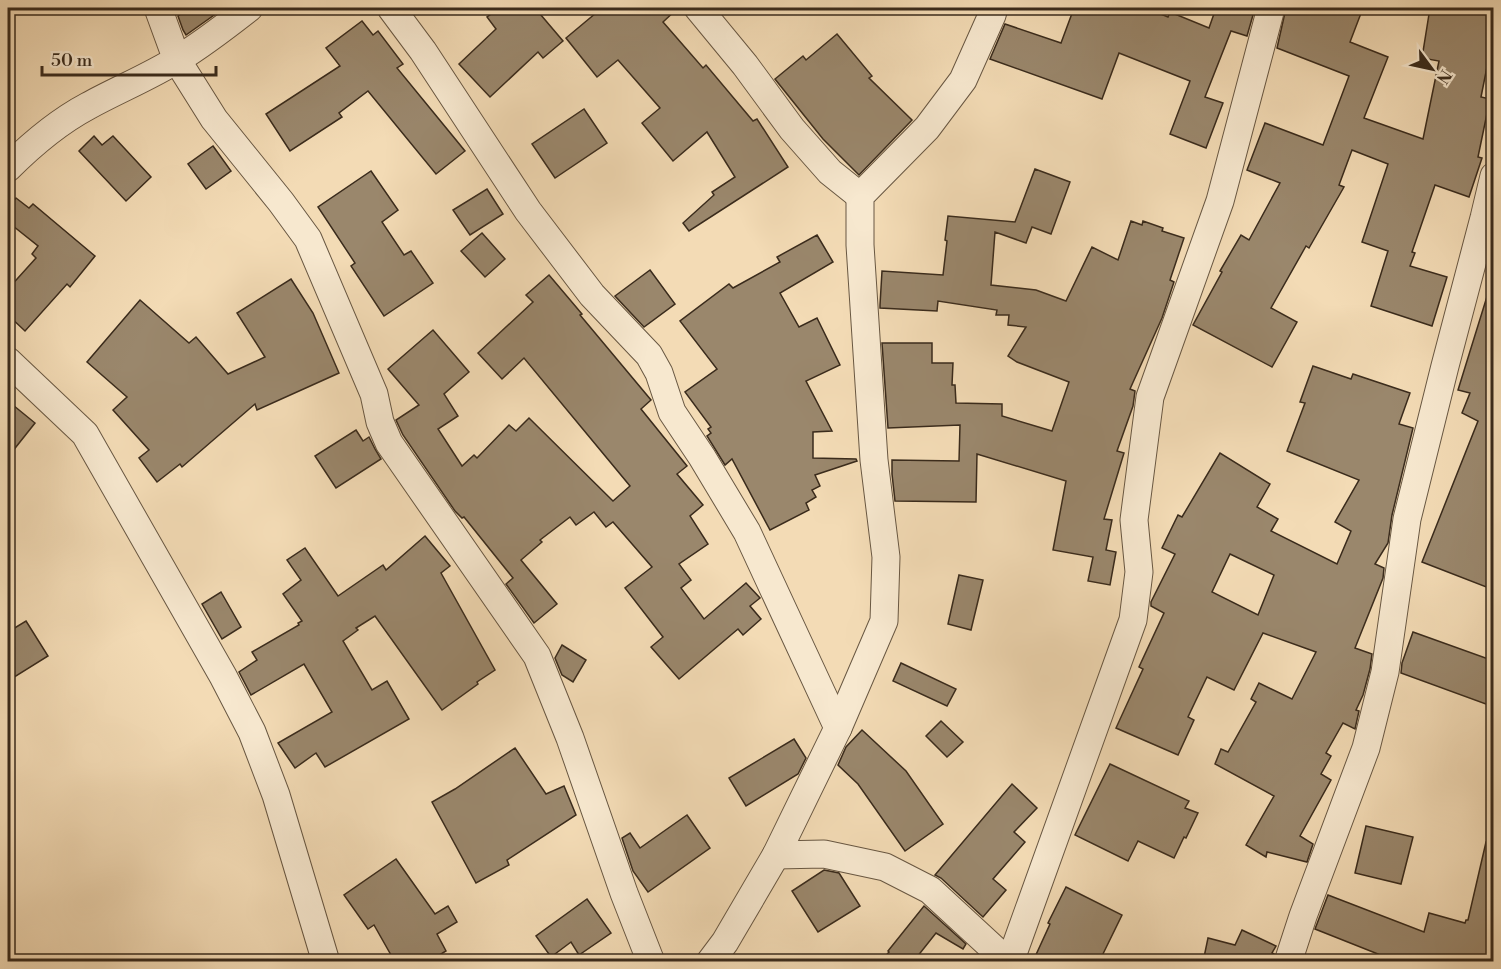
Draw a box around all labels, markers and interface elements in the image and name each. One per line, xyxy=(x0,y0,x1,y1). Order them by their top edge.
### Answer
scale bar xyxy=(42,39,216,77)
north arrow xyxy=(1402,39,1462,99)
text: 50 m xyxy=(51,49,93,72)
text: N xyxy=(1432,66,1456,88)

